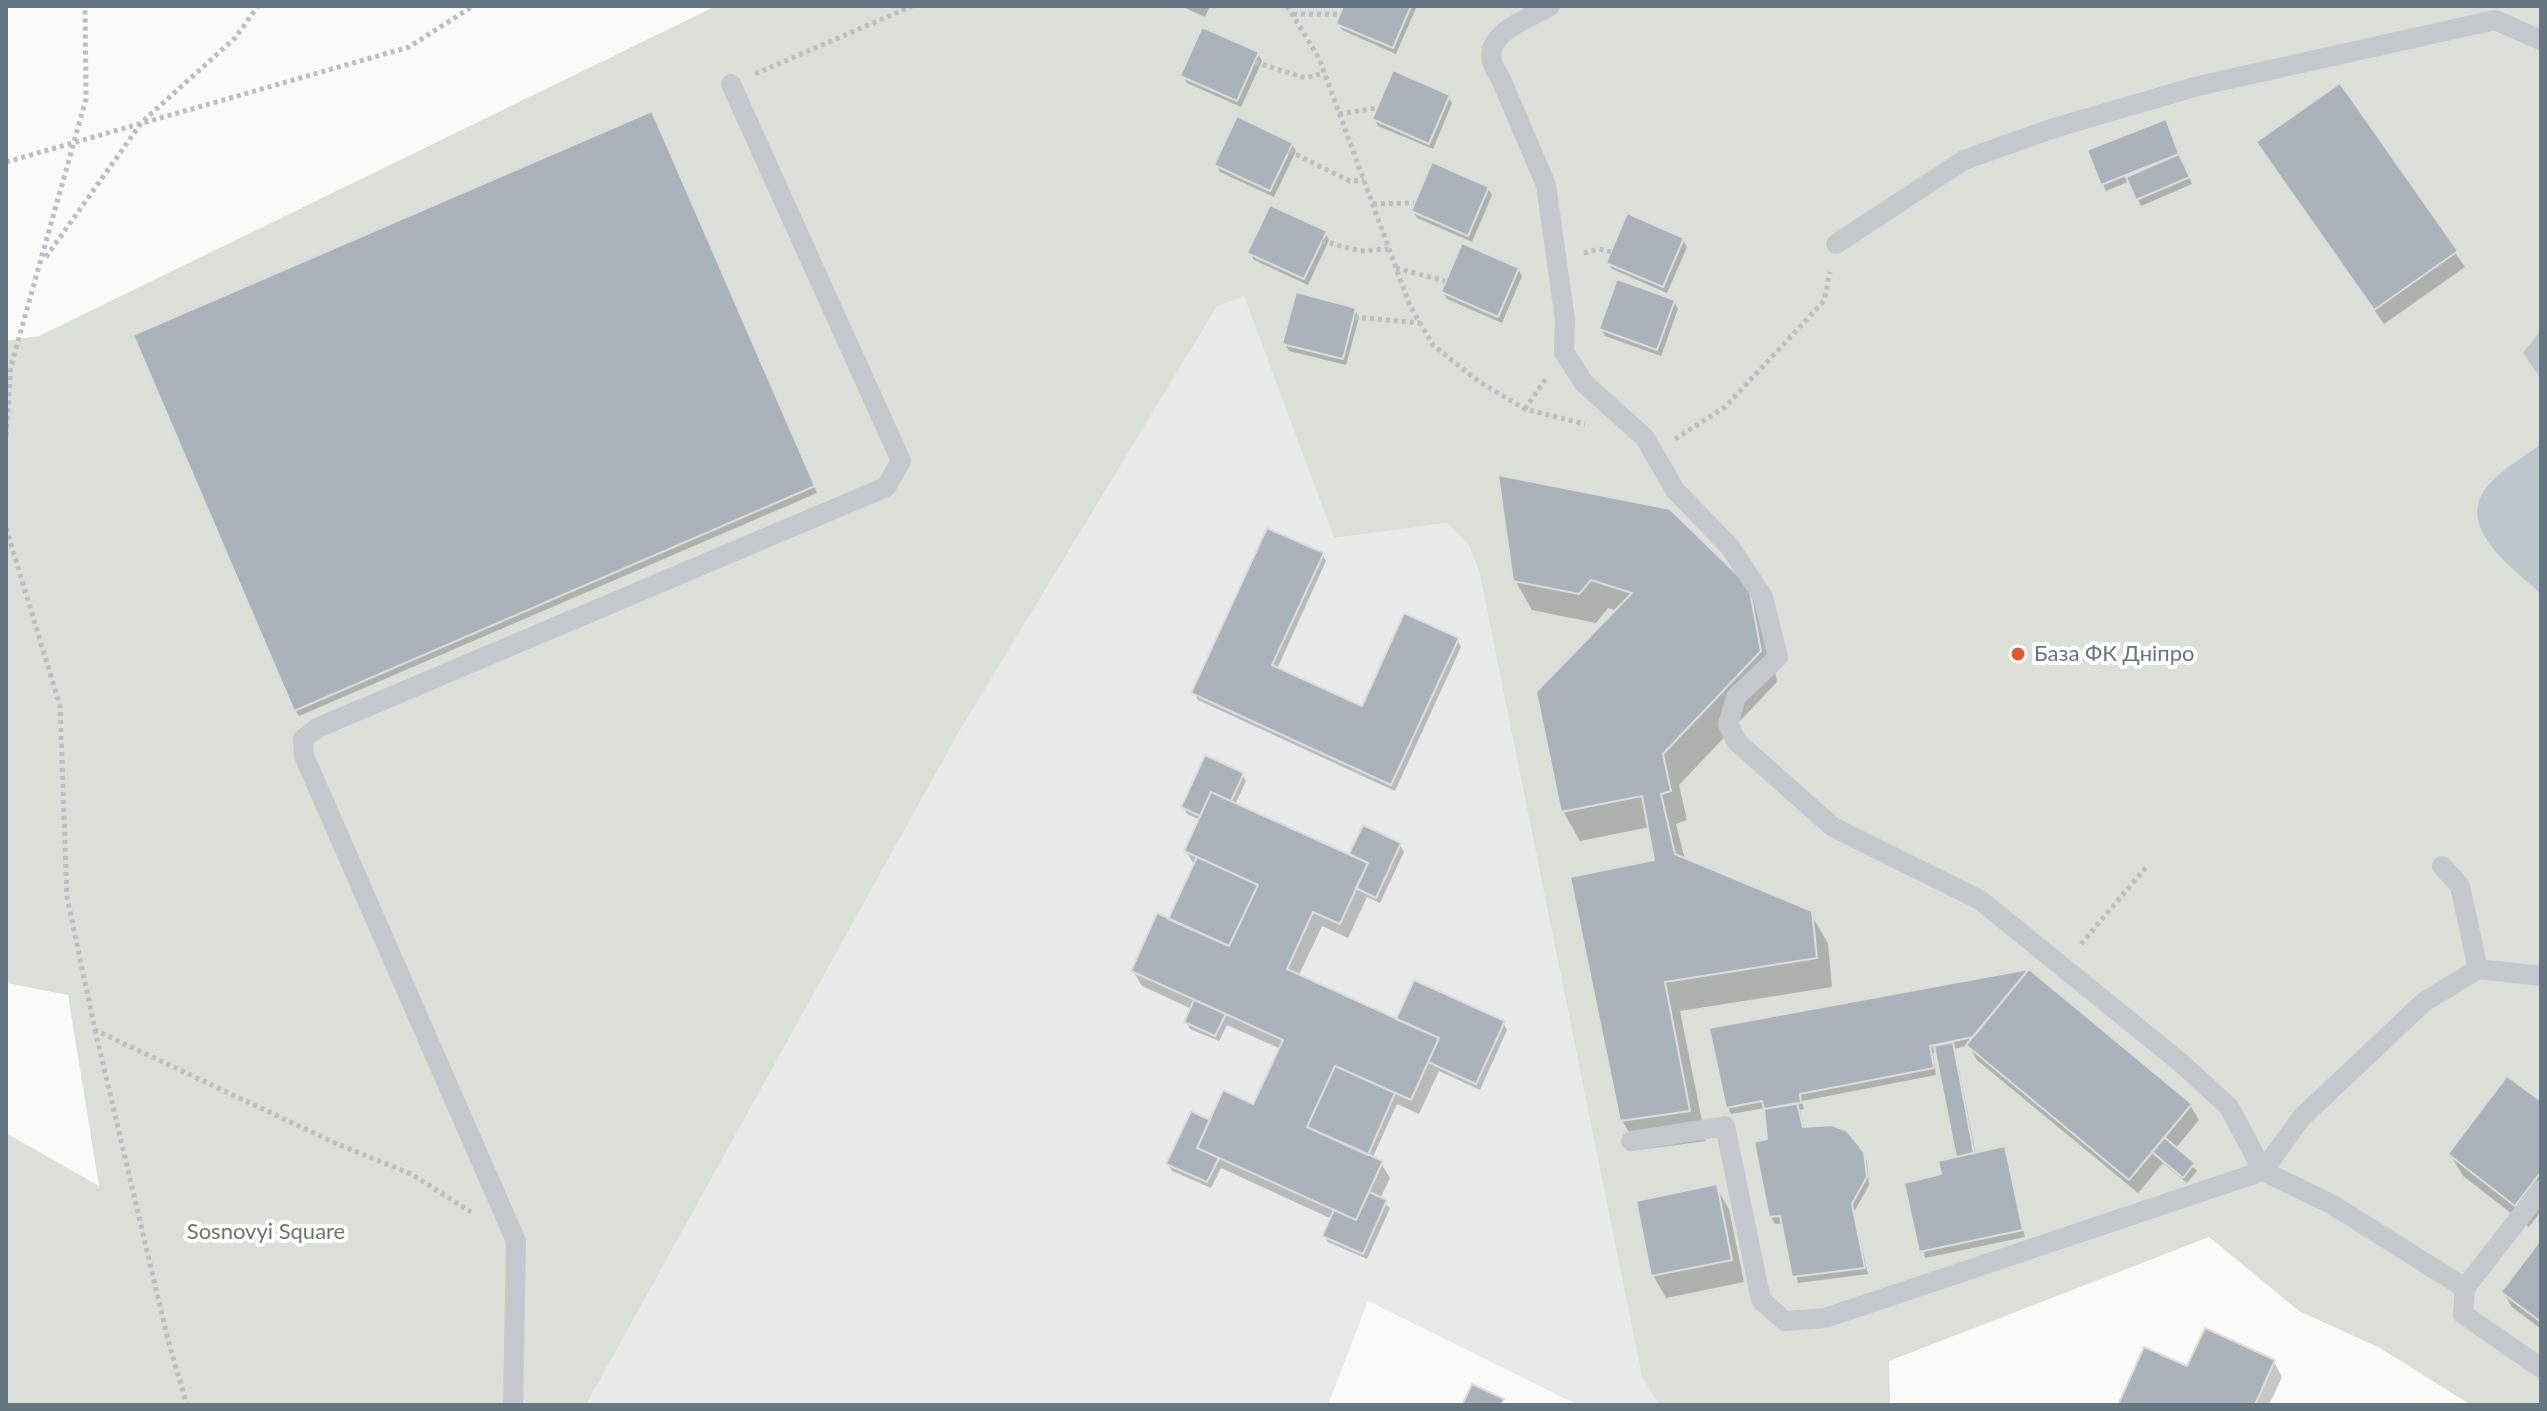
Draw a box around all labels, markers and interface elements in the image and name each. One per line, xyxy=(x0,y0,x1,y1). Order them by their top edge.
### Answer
place label: База ФК Дніпро xyxy=(2034,641,2194,667)
marker: База ФК Дніпро xyxy=(2009,645,2027,663)
park label: Sosnovyi Square xyxy=(187,1219,345,1245)

